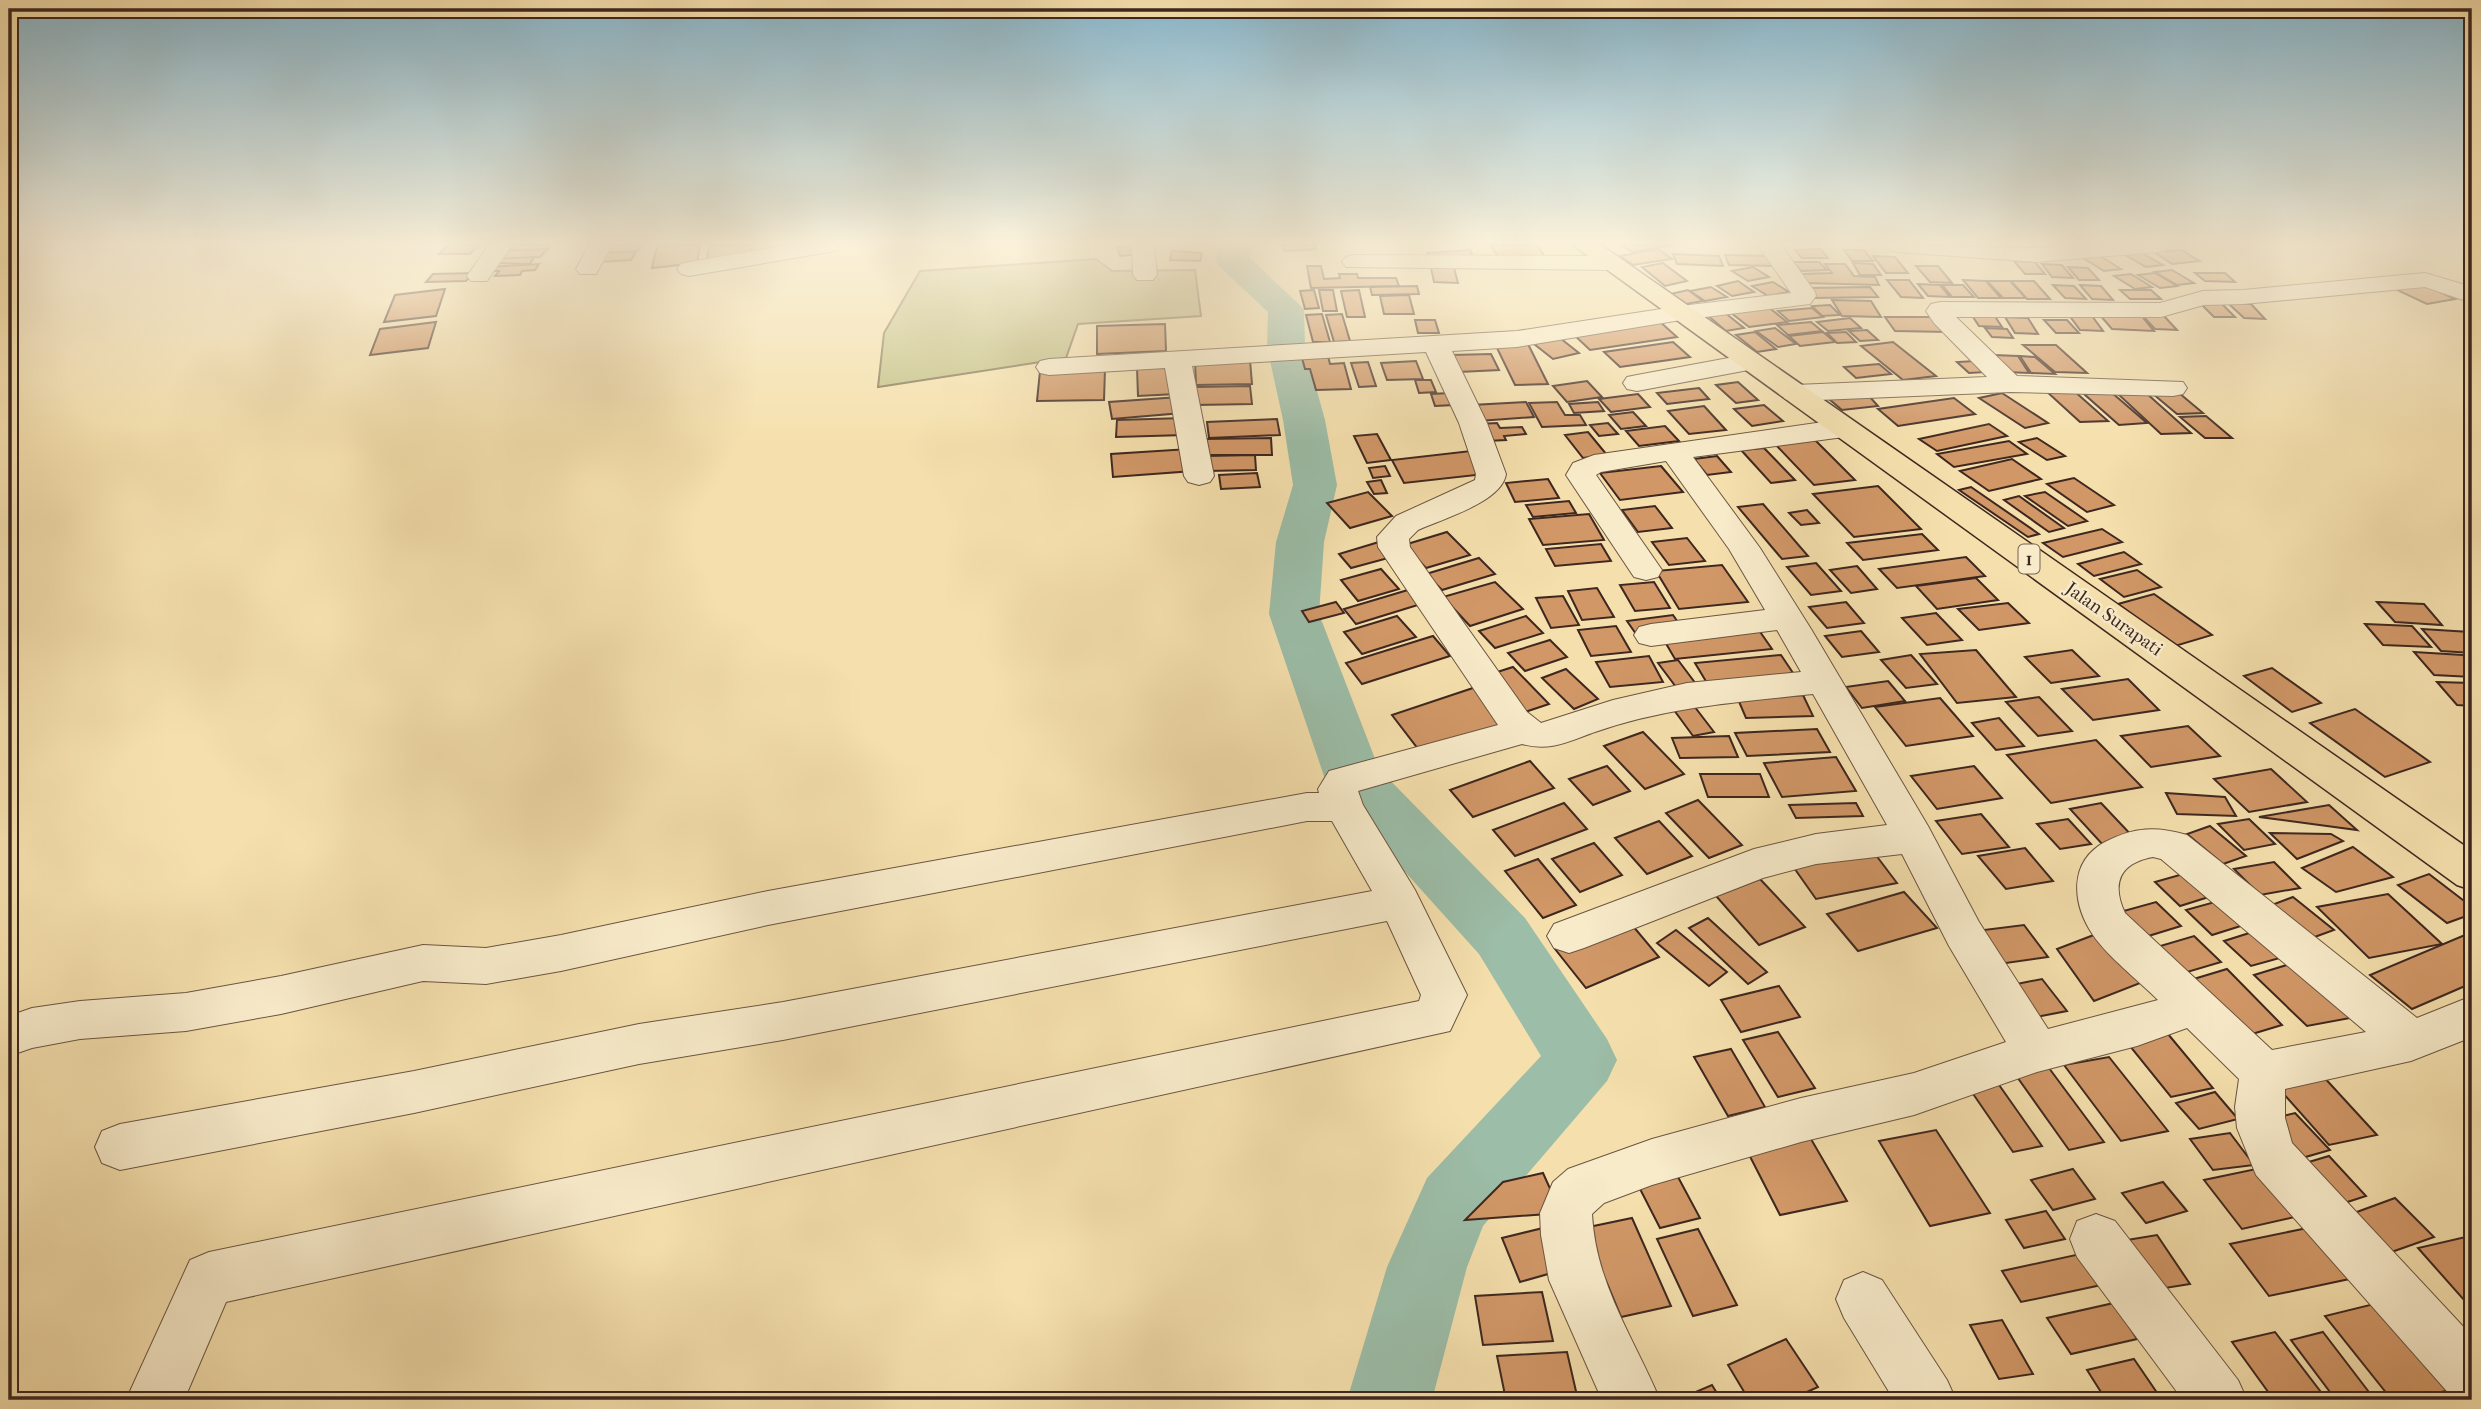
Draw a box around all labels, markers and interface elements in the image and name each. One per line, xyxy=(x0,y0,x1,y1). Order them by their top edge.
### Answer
road number: 1 xyxy=(2018,544,2039,574)
street label: Jalan Surapati xyxy=(2060,576,2167,661)

